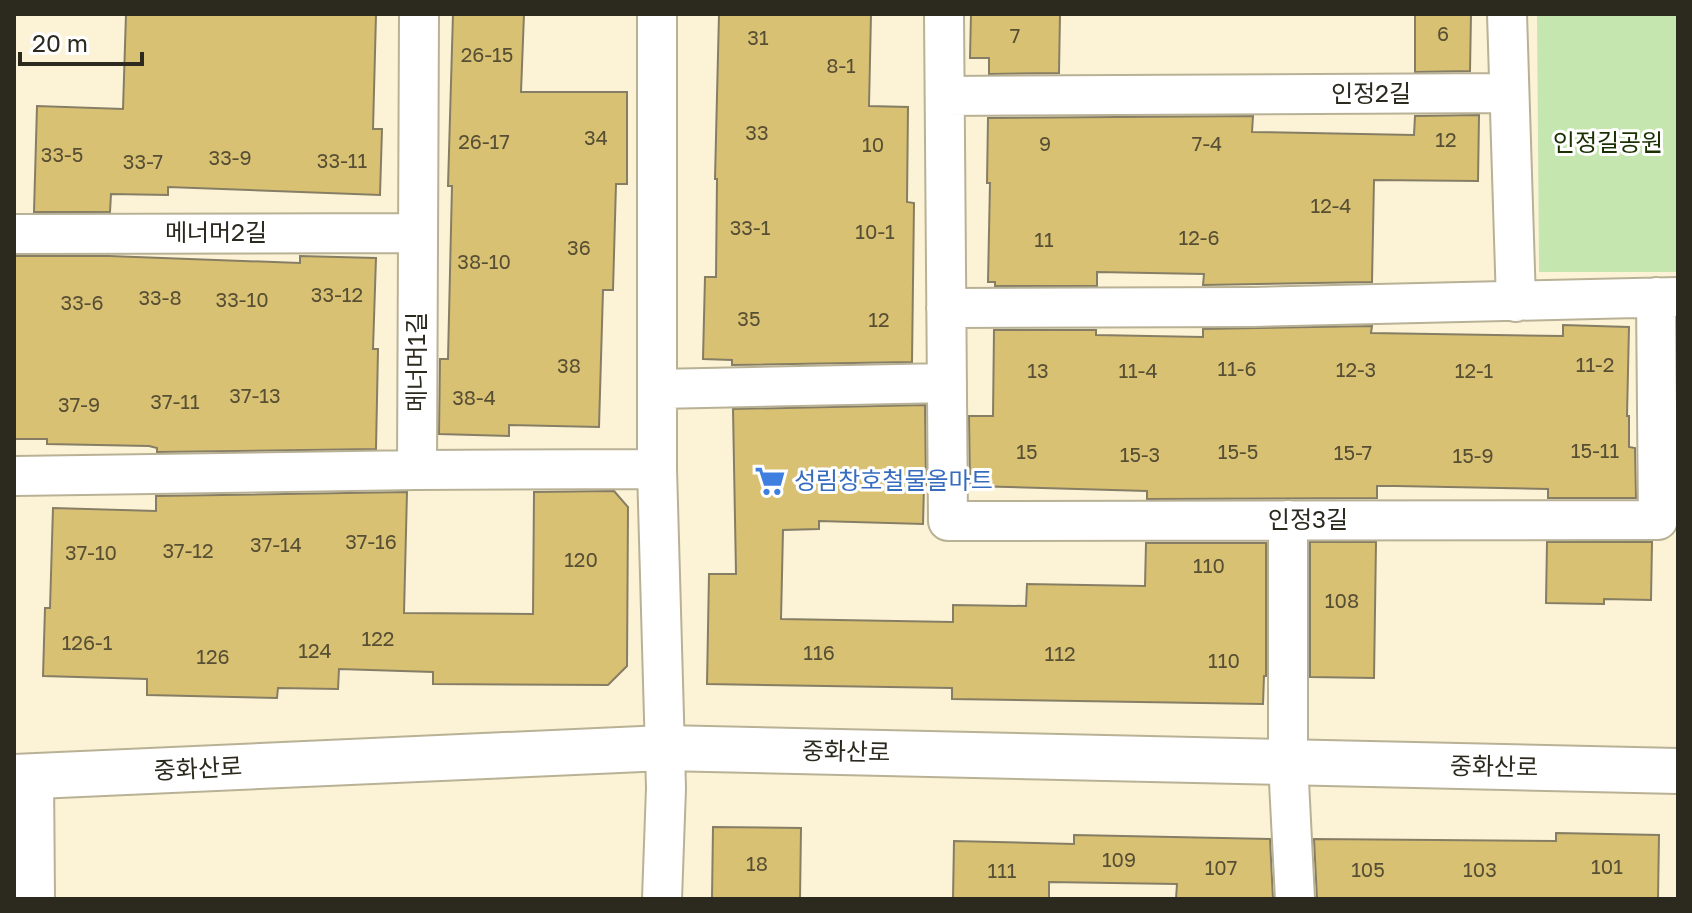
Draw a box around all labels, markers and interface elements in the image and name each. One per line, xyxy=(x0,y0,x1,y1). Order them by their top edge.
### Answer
scale bar xyxy=(20,16,142,66)
house number: 6 xyxy=(1437,21,1449,45)
house number: 7 xyxy=(1010,23,1020,47)
house number: 31 xyxy=(747,25,769,49)
text: 20 m xyxy=(32,28,88,57)
house number: 26-15 xyxy=(461,42,513,66)
house number: 8-1 xyxy=(826,53,856,77)
street label: 인정2길 xyxy=(1331,78,1411,107)
house number: 33 xyxy=(745,120,769,144)
house number: 34 xyxy=(584,125,608,149)
house number: 12 xyxy=(1435,127,1457,151)
park label: 인정길공원 xyxy=(1553,127,1663,156)
house number: 26-17 xyxy=(458,129,510,153)
house number: 9 xyxy=(1039,131,1051,155)
house number: 7-4 xyxy=(1192,131,1222,155)
house number: 10 xyxy=(862,132,884,156)
house number: 33-5 xyxy=(41,142,83,166)
house number: 33-9 xyxy=(208,145,252,169)
house number: 33-11 xyxy=(317,148,367,172)
house number: 33-7 xyxy=(123,149,163,173)
house number: 12-4 xyxy=(1310,193,1352,217)
house number: 33-1 xyxy=(730,215,771,239)
street label: 메너머2길 xyxy=(165,217,267,246)
house number: 10-1 xyxy=(855,219,895,243)
house number: 12-6 xyxy=(1179,225,1220,249)
house number: 11 xyxy=(1034,227,1054,251)
house number: 36 xyxy=(567,235,591,259)
house number: 38-10 xyxy=(457,249,511,273)
house number: 33-12 xyxy=(311,282,363,306)
house number: 33-8 xyxy=(138,285,182,309)
house number: 33-10 xyxy=(215,287,269,311)
house number: 33-6 xyxy=(60,290,104,314)
house number: 35 xyxy=(737,306,761,330)
house number: 12 xyxy=(868,307,890,331)
street label: 메너머1길 xyxy=(401,312,430,412)
house number: 11-2 xyxy=(1576,352,1614,376)
house number: 38 xyxy=(557,353,581,377)
house number: 11-6 xyxy=(1217,356,1257,380)
house number: 12-3 xyxy=(1336,357,1376,381)
house number: 13 xyxy=(1027,358,1049,382)
house number: 11-4 xyxy=(1118,358,1158,382)
house number: 12-1 xyxy=(1455,358,1494,382)
house number: 37-13 xyxy=(229,383,281,407)
house number: 38-4 xyxy=(452,385,496,409)
house number: 37-11 xyxy=(150,389,200,413)
house number: 37-9 xyxy=(58,392,100,416)
house number: 15-11 xyxy=(1571,438,1619,462)
house number: 15 xyxy=(1016,439,1038,463)
house number: 15-5 xyxy=(1218,439,1258,463)
house number: 15-7 xyxy=(1334,440,1372,464)
house number: 15-3 xyxy=(1120,442,1160,466)
house number: 15-9 xyxy=(1453,443,1494,467)
supermarket icon: 성림창호철물올마트 xyxy=(753,464,787,498)
place label: 성림창호철물올마트 xyxy=(794,465,993,494)
street label: 인정3길 xyxy=(1268,504,1348,533)
house number: 37-16 xyxy=(345,529,397,553)
house number: 37-14 xyxy=(250,532,302,556)
house number: 37-12 xyxy=(162,538,214,562)
house number: 37-10 xyxy=(65,540,117,564)
house number: 120 xyxy=(564,547,598,571)
house number: 110 xyxy=(1193,553,1225,577)
house number: 108 xyxy=(1325,588,1359,612)
house number: 122 xyxy=(362,626,394,650)
house number: 126-1 xyxy=(62,630,113,654)
house number: 124 xyxy=(298,638,332,662)
house number: 116 xyxy=(803,640,835,664)
house number: 112 xyxy=(1045,641,1076,665)
house number: 126 xyxy=(196,644,230,668)
house number: 110 xyxy=(1208,648,1240,672)
street label: 중화산로 xyxy=(802,735,890,766)
street label: 중화산로 xyxy=(1450,750,1538,781)
street label: 중화산로 xyxy=(153,751,243,784)
house number: 109 xyxy=(1102,847,1136,871)
house number: 18 xyxy=(746,851,768,875)
house number: 101 xyxy=(1591,854,1623,878)
house number: 107 xyxy=(1205,855,1237,879)
house number: 105 xyxy=(1351,857,1385,881)
house number: 103 xyxy=(1463,857,1497,881)
house number: 111 xyxy=(987,858,1017,882)

